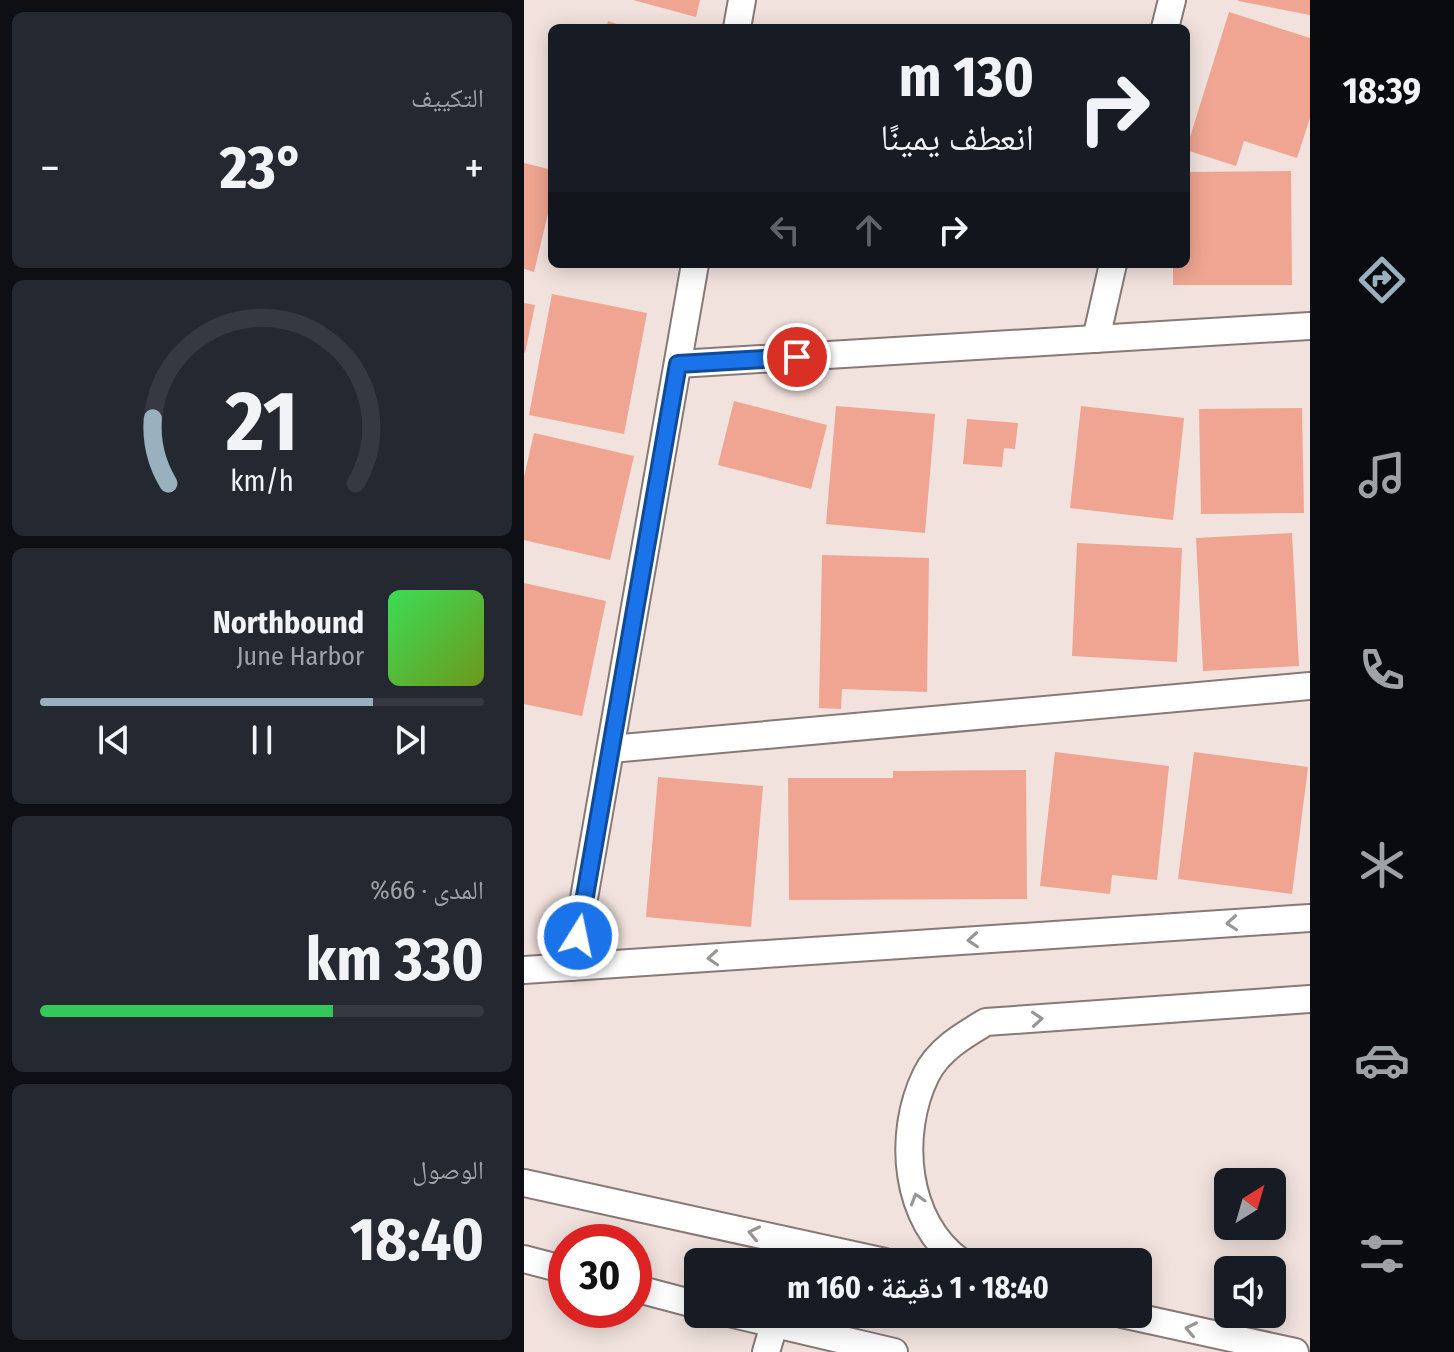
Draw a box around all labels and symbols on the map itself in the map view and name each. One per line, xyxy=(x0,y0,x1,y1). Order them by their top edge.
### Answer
pin xyxy=(763,323,831,391)
position arrow xyxy=(536,894,620,978)
one-way arrow xyxy=(1225,914,1238,931)
one-way arrow xyxy=(966,931,979,948)
one-way arrow xyxy=(706,949,719,966)
one-way arrow xyxy=(1031,1011,1044,1028)
north arrow xyxy=(1214,1168,1286,1240)
one-way arrow xyxy=(910,1193,926,1207)
speed limit sign: 30 xyxy=(548,1224,652,1328)
one-way arrow xyxy=(748,1225,762,1242)
one-way arrow xyxy=(1185,1321,1199,1338)

